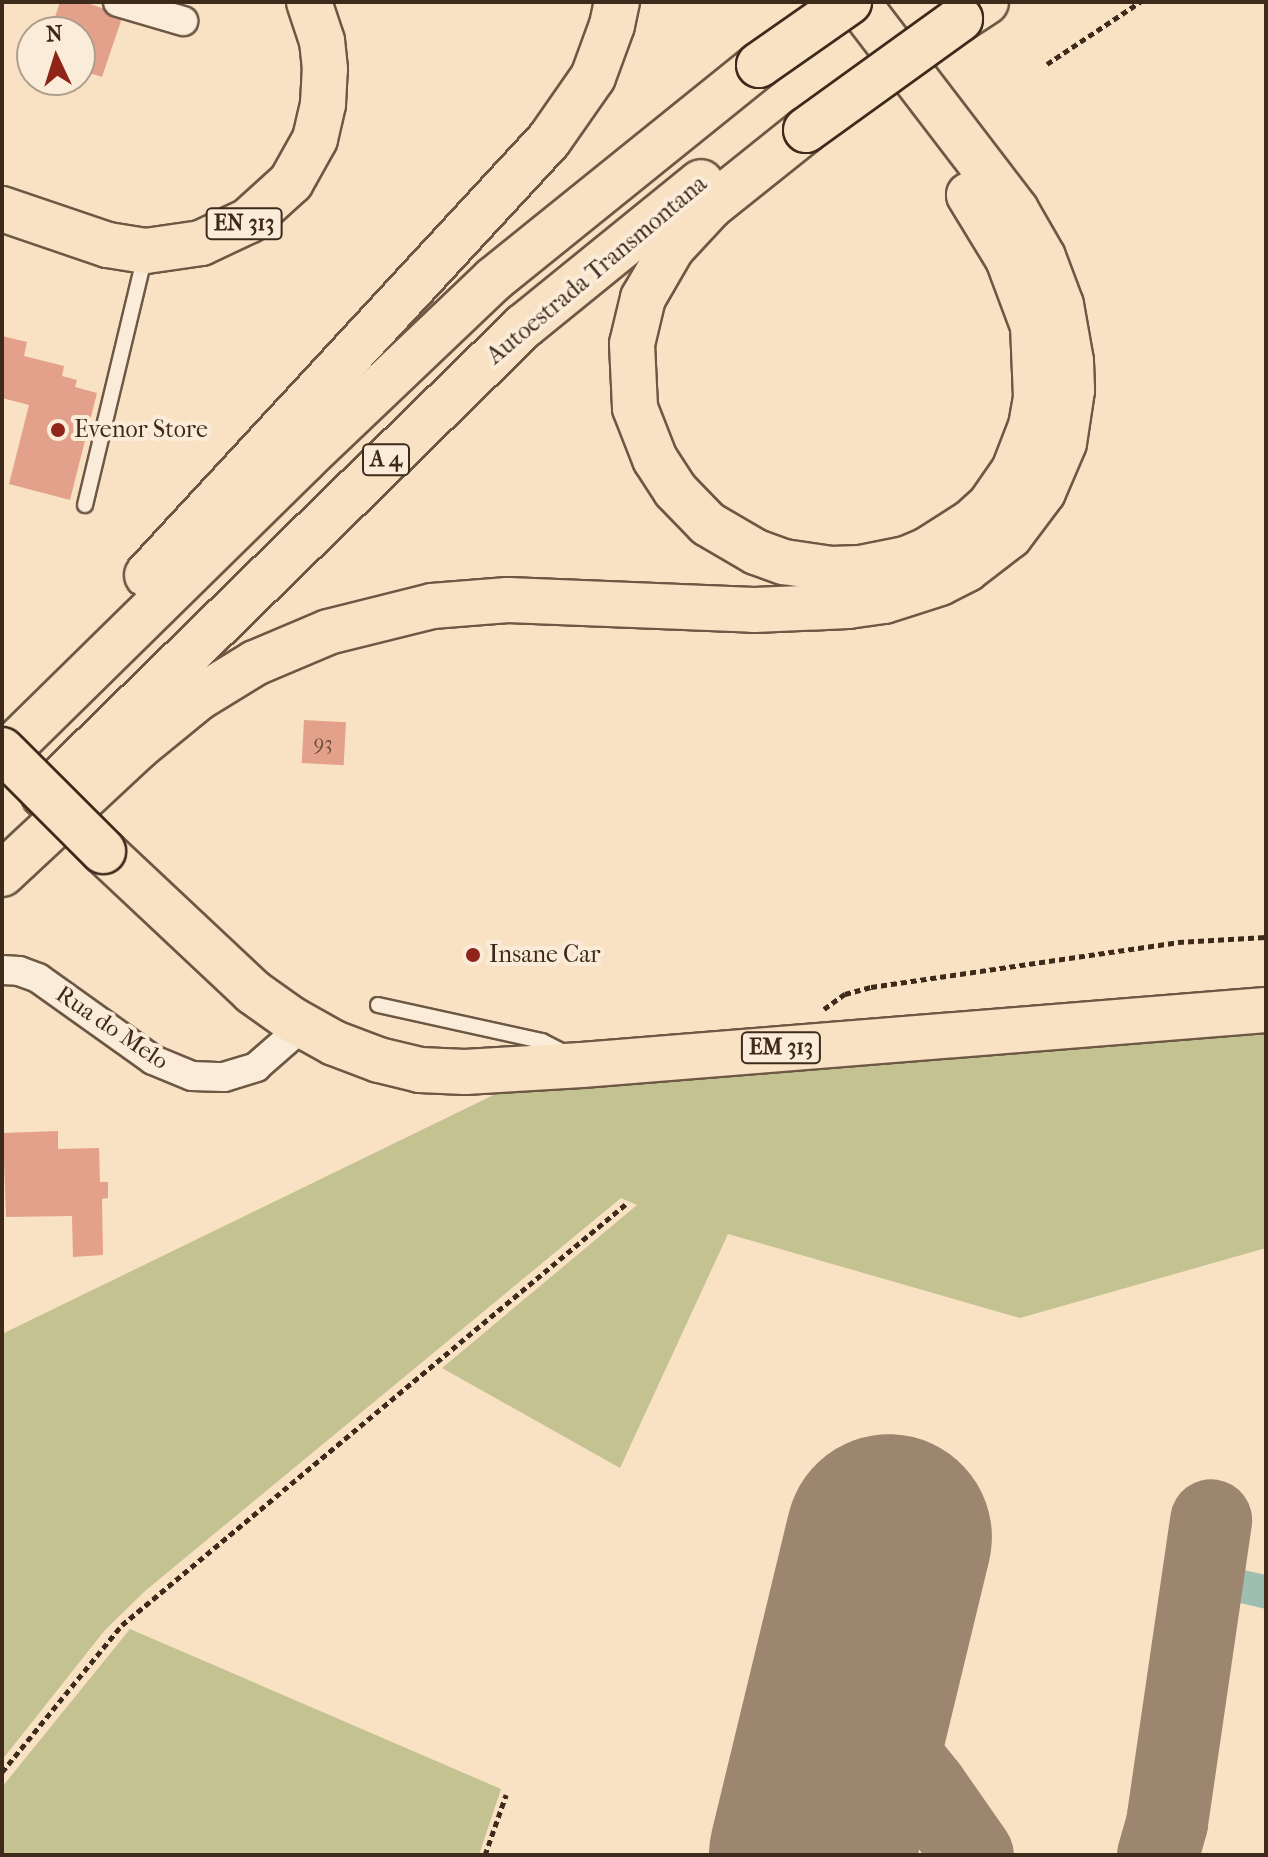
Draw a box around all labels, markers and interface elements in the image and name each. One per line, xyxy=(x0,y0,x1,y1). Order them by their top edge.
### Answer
north arrow xyxy=(16,16,96,96)
text: N xyxy=(45,21,64,48)
street label: Autoestrada Transmontana xyxy=(481,169,713,371)
road number: EN 313 xyxy=(204,206,284,242)
place label: Evenor Store xyxy=(74,416,208,444)
marker: Evenor Store xyxy=(49,421,67,439)
road number: A 4 xyxy=(362,442,410,478)
house number: 93 xyxy=(314,731,332,755)
place label: Insane Car xyxy=(489,941,601,969)
marker: Insane Car xyxy=(464,946,482,964)
street label: Rua do Melo xyxy=(50,980,174,1076)
road number: EM 313 xyxy=(739,1030,823,1066)

